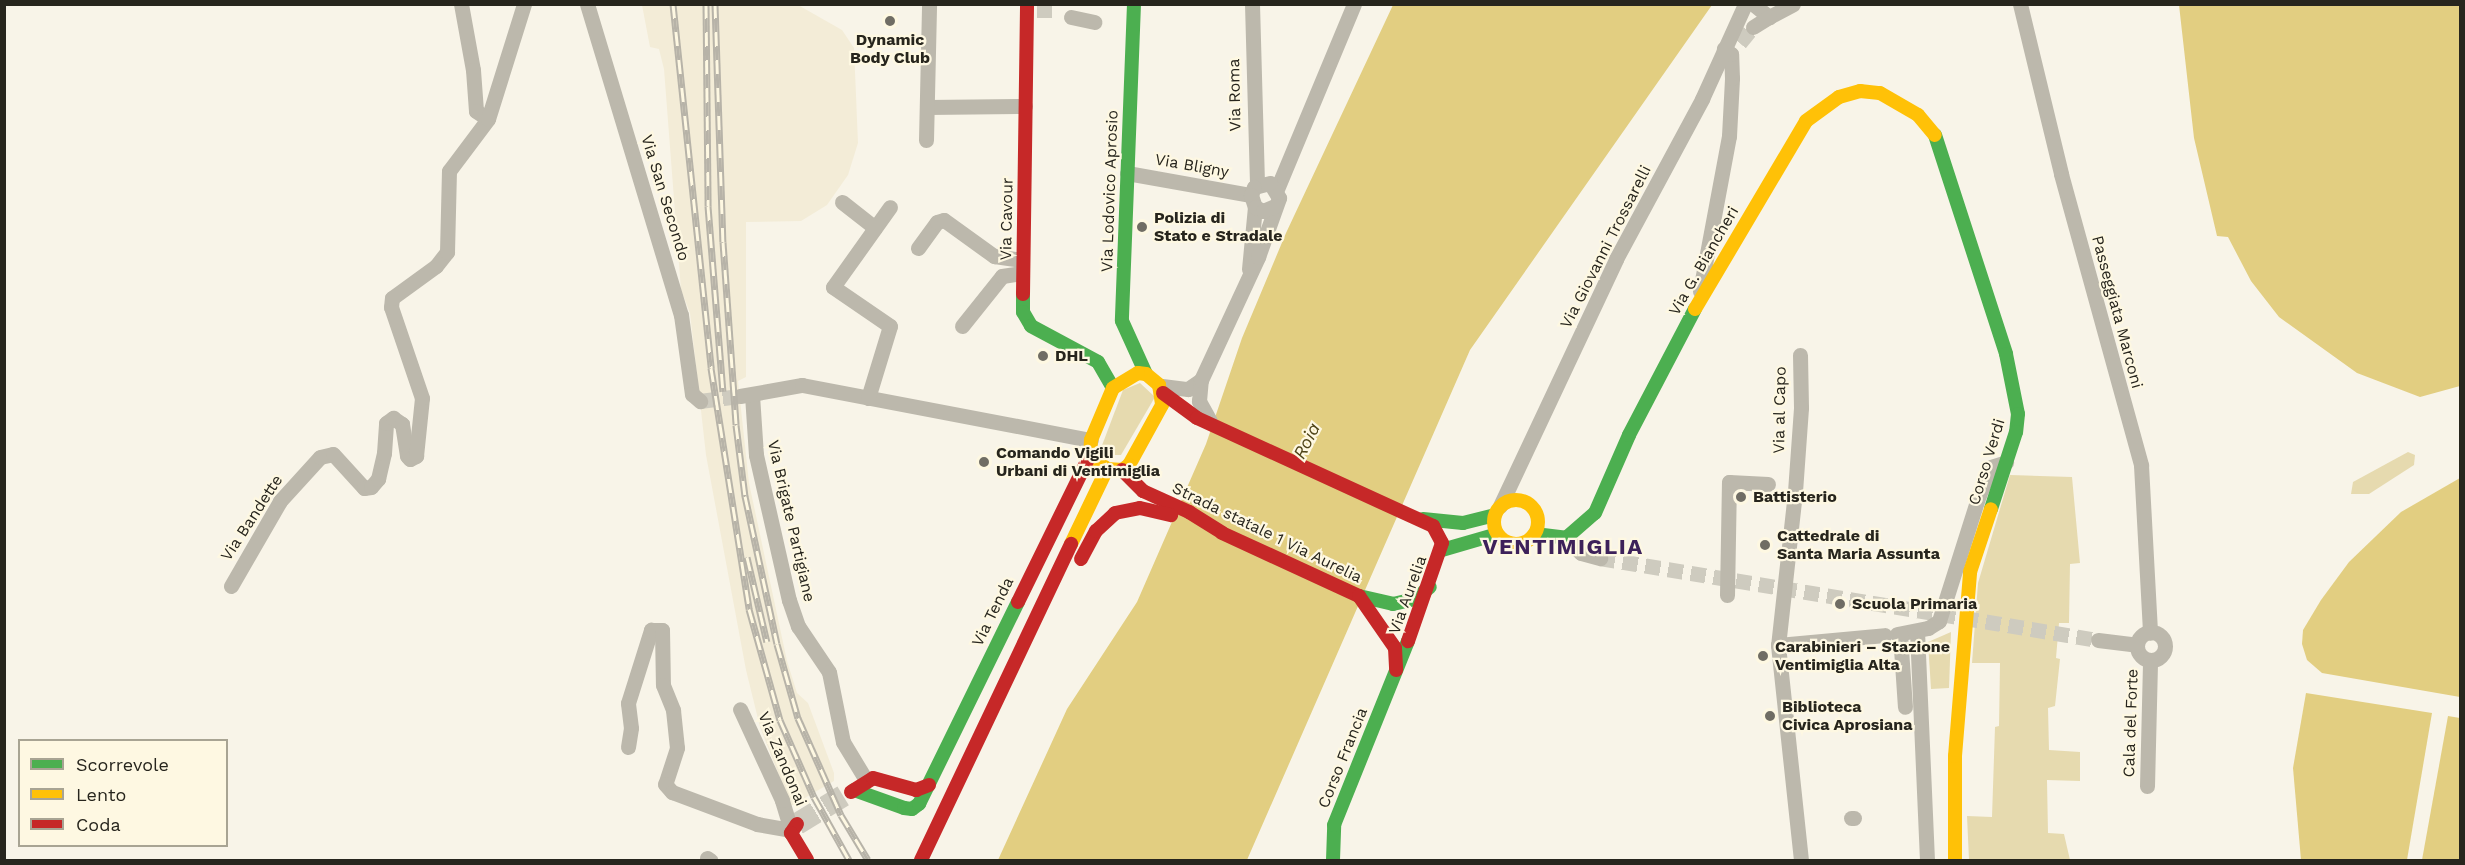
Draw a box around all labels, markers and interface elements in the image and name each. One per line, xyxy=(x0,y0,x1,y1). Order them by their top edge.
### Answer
marker: Dynamic Body Club xyxy=(883,14,897,28)
place label: Dynamic Body Club xyxy=(850,30,930,68)
street label: Via Roma xyxy=(1225,58,1245,132)
street label: Via Lodovico Aprosio xyxy=(1098,109,1122,273)
street label: Via San Secondo xyxy=(637,132,693,264)
street label: Via Bligny xyxy=(1153,150,1231,182)
street label: Via Giovanni Trossarelli xyxy=(1556,162,1656,332)
street label: Via Cavour xyxy=(997,177,1017,261)
street label: Via G. Biancheri xyxy=(1665,203,1743,319)
place label: Polizia di Stato e Stradale xyxy=(1154,208,1282,246)
marker: Polizia di Stato e Stradale xyxy=(1135,220,1149,234)
street label: Passeggiata Marconi xyxy=(2087,233,2147,391)
place label: DHL xyxy=(1055,346,1088,366)
marker: DHL xyxy=(1036,349,1050,363)
street label: Via al Capo xyxy=(1770,366,1790,454)
street label: Corso Verdi xyxy=(1965,416,2009,508)
water label: Roia xyxy=(1289,419,1325,463)
street label: Via Brigate Partigiane xyxy=(763,438,819,604)
place label: Comando Vigili Urbani di Ventimiglia xyxy=(996,443,1160,481)
marker: Comando Vigili Urbani di Ventimiglia xyxy=(977,455,991,469)
street label: Via Bandette xyxy=(217,471,287,565)
street label: Strada statale 1 Via Aurelia xyxy=(1168,478,1366,588)
place label: Battisterio xyxy=(1753,487,1837,507)
marker: Battisterio xyxy=(1734,490,1748,504)
place label: Cattedrale di Santa Maria Assunta xyxy=(1777,526,1941,564)
district label: VENTIMIGLIA xyxy=(1482,534,1644,560)
marker: Cattedrale di Santa Maria Assunta xyxy=(1758,538,1772,552)
street label: Via Aurelia xyxy=(1385,553,1431,637)
street label: Via Tenda xyxy=(968,574,1018,650)
place label: Scuola Primaria xyxy=(1852,594,1977,614)
marker: Scuola Primaria xyxy=(1833,597,1847,611)
place label: Carabinieri – Stazione Ventimiglia Alta xyxy=(1775,637,1950,675)
marker: Carabinieri – Stazione Ventimiglia Alta xyxy=(1756,649,1770,663)
street label: Cala del Forte xyxy=(2119,668,2143,778)
place label: Biblioteca Civica Aprosiana xyxy=(1782,697,1913,735)
street label: Corso Francia xyxy=(1314,705,1372,811)
street label: Via Zandonai xyxy=(753,709,811,809)
marker: Biblioteca Civica Aprosiana xyxy=(1763,709,1777,723)
legend xyxy=(18,739,228,847)
text: Scorrevole xyxy=(76,754,169,775)
text: Lento xyxy=(76,784,126,805)
text: Coda xyxy=(76,814,121,835)

